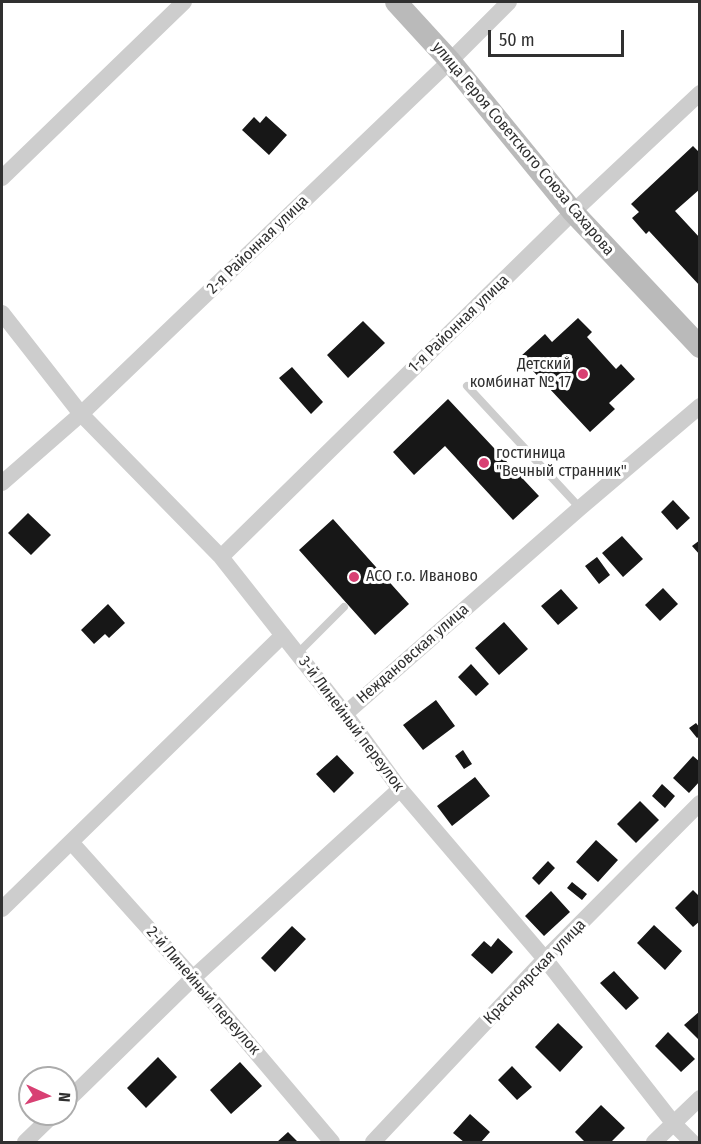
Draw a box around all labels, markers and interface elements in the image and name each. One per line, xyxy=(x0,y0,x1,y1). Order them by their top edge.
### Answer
scale bar xyxy=(491,18,628,56)
text: 50 m xyxy=(499,29,535,51)
street label: улица Героя Советского Союза Сахарова xyxy=(428,38,618,260)
street label: 2-я Районная улица xyxy=(203,192,313,298)
street label: 1-я Районная улица xyxy=(405,271,513,377)
place label: Детский комбинат № 17 xyxy=(470,355,571,393)
marker: Детский комбинат № 17 xyxy=(576,367,590,381)
place label: гостиница "Вечный странник" xyxy=(496,444,627,482)
marker: гостиница "Вечный странник" xyxy=(477,456,491,470)
place label: АСО г.о. Иваново xyxy=(366,567,478,587)
marker: АСО г.о. Иваново xyxy=(347,570,361,584)
street label: Неждановская улица xyxy=(353,600,473,708)
street label: 3-й Линейный переулок xyxy=(294,653,408,795)
street label: Красноярская улица xyxy=(480,915,590,1029)
street label: 2-й Линейный переулок xyxy=(142,923,264,1059)
north arrow xyxy=(18,1066,78,1126)
text: N xyxy=(55,1092,74,1103)

